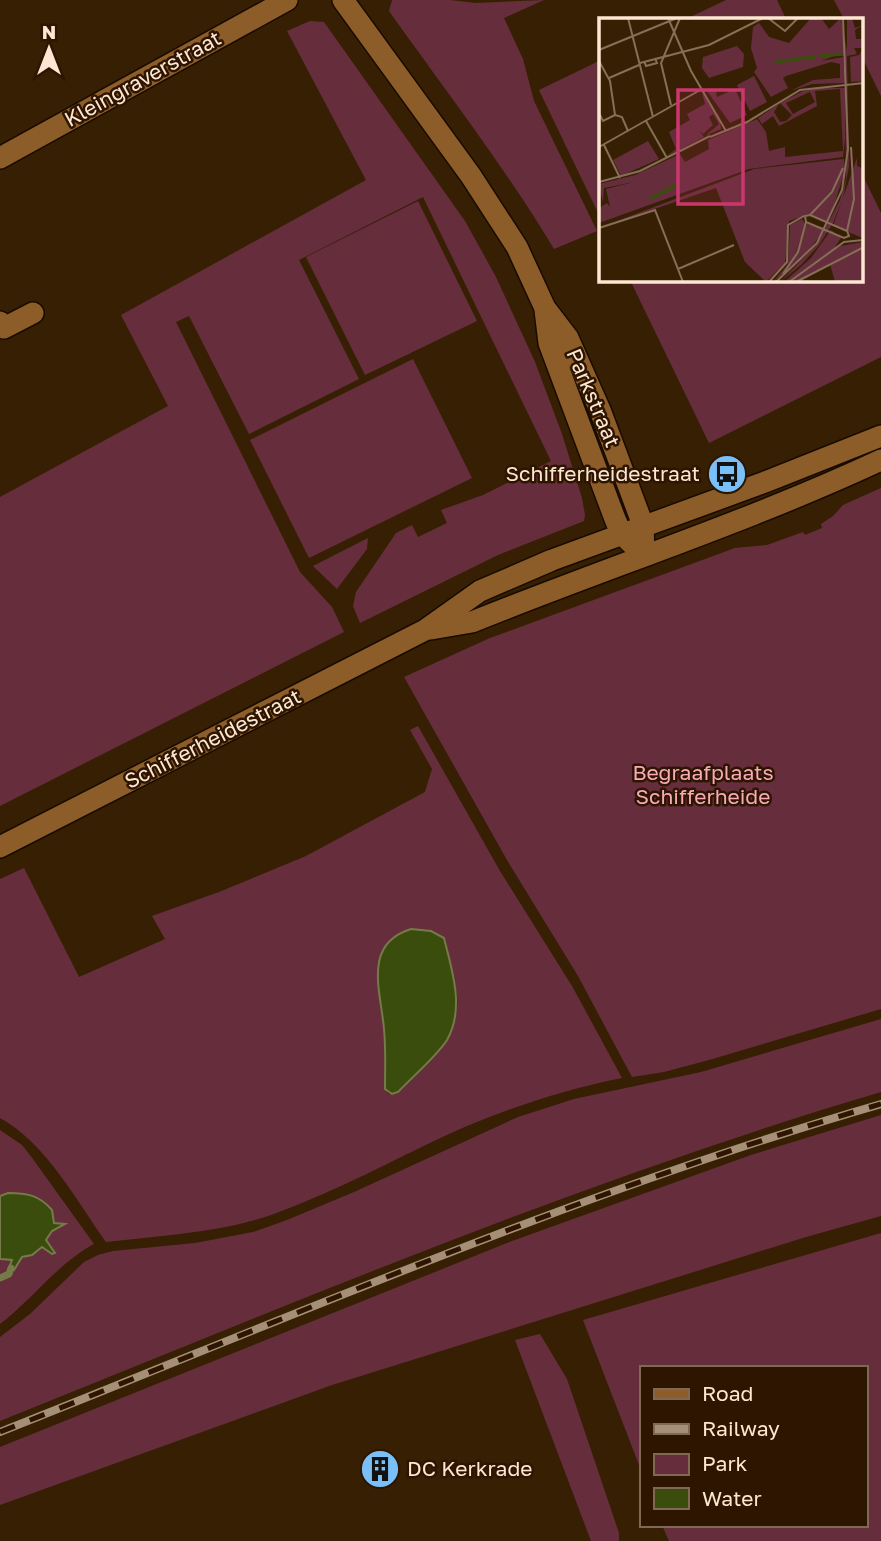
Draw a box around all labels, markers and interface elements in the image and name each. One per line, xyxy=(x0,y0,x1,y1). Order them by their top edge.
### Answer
north arrow xyxy=(14,14,84,84)
inset map xyxy=(599,18,864,282)
text: N xyxy=(42,20,56,43)
street label: Kleingraverstraat xyxy=(60,24,225,132)
street label: Parkstraat xyxy=(561,344,626,451)
bus stop icon: Schifferheidestraat xyxy=(706,453,748,495)
place label: Schifferheidestraat xyxy=(506,460,700,486)
street label: Schifferheidestraat xyxy=(120,682,305,794)
park label: Begraafplaats Schifferheide xyxy=(632,759,774,809)
legend xyxy=(640,1366,867,1527)
text: Road xyxy=(702,1380,753,1406)
text: Railway xyxy=(702,1415,780,1441)
building icon: DC Kerkrade xyxy=(359,1448,401,1490)
text: Park xyxy=(702,1450,748,1476)
place label: DC Kerkrade xyxy=(407,1455,532,1481)
text: Water xyxy=(702,1485,762,1511)

